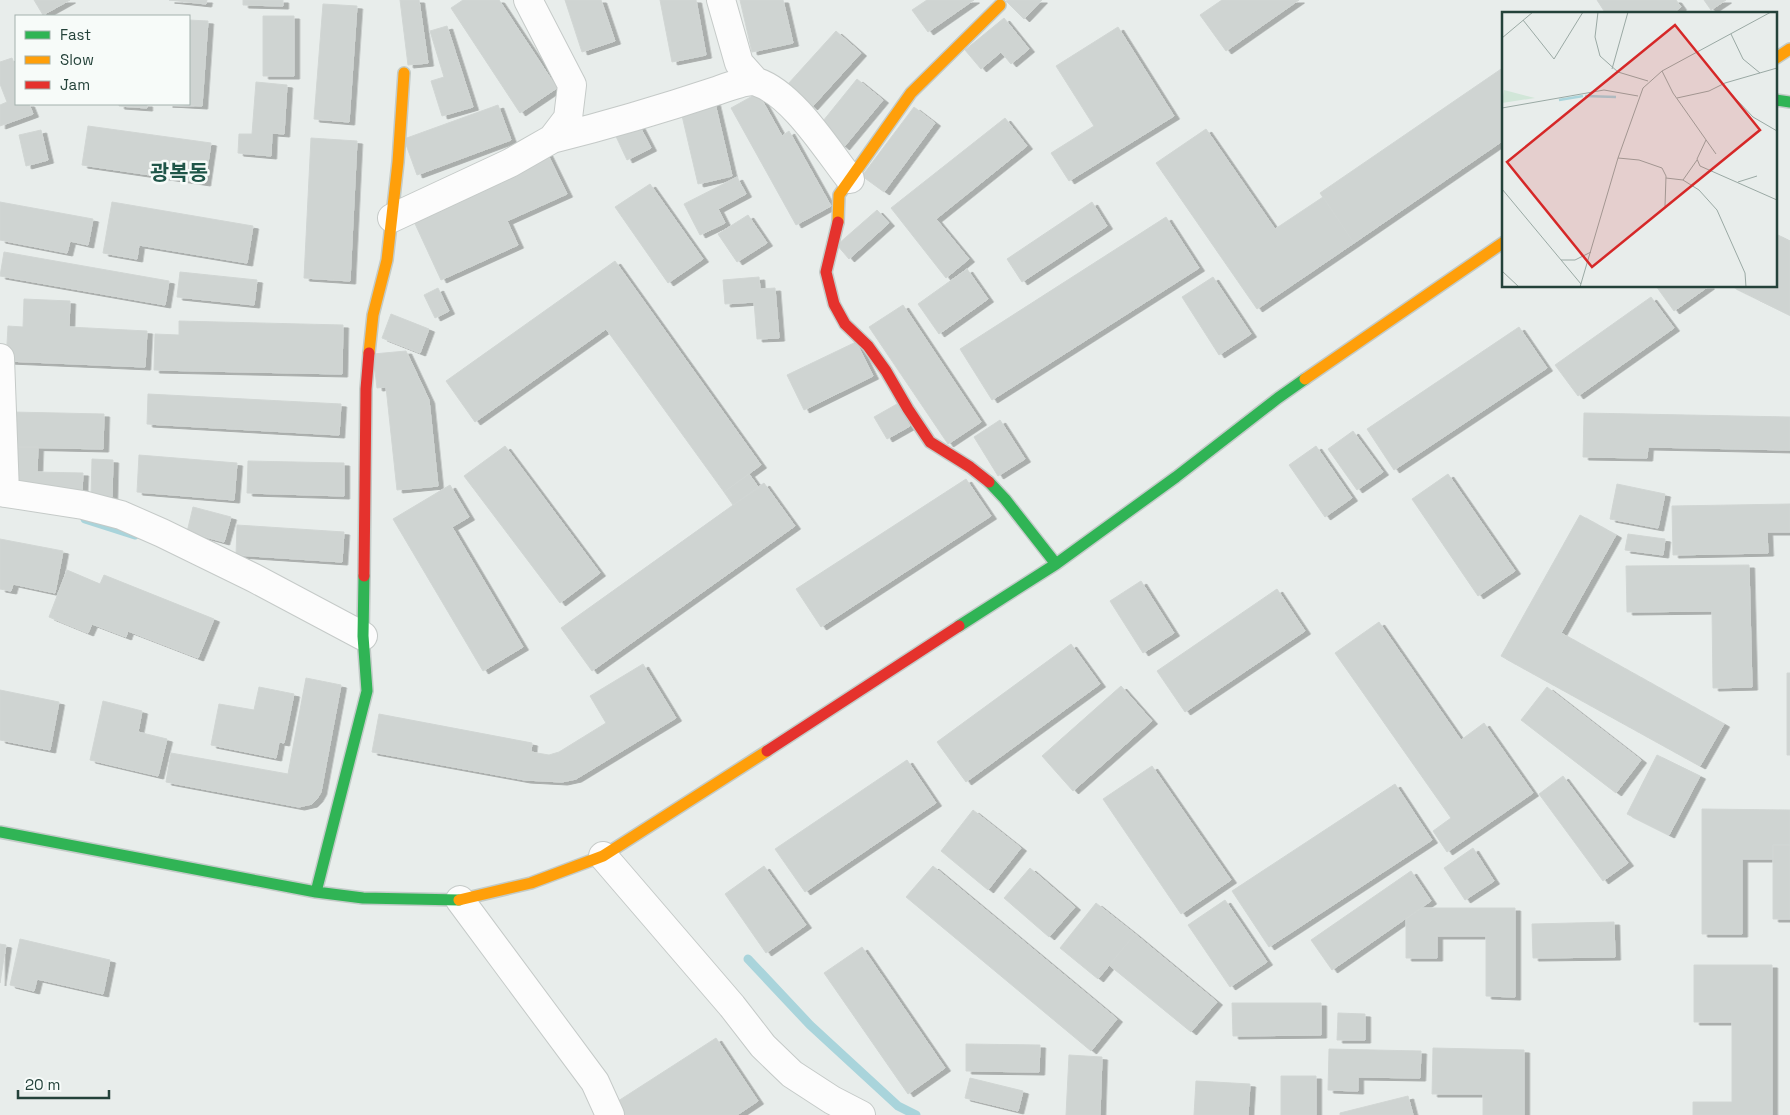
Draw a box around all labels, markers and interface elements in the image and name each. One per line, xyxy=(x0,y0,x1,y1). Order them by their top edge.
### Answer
inset map xyxy=(1502,12,1778,288)
legend xyxy=(15,15,190,105)
text: Fast xyxy=(60,25,91,44)
text: Slow xyxy=(60,50,94,69)
text: Jam xyxy=(60,75,90,94)
district label: 광복동 xyxy=(150,159,208,186)
scale bar xyxy=(18,1068,109,1100)
text: 20 m xyxy=(25,1075,60,1094)

